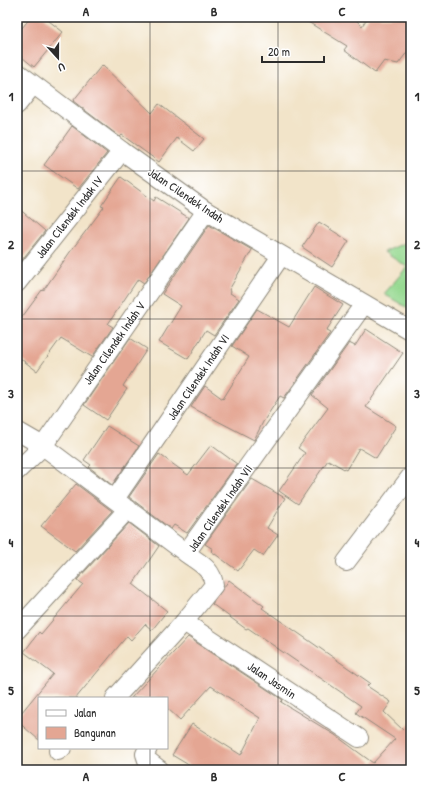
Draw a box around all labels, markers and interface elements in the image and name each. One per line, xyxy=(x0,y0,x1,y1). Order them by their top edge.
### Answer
text: A xyxy=(83,2,90,20)
text: B xyxy=(211,2,218,20)
text: C xyxy=(338,2,346,20)
north arrow xyxy=(38,38,78,78)
scale bar xyxy=(262,38,324,64)
text: 20 m xyxy=(268,43,290,60)
text: U xyxy=(56,60,67,75)
text: 1 xyxy=(9,87,14,105)
text: 1 xyxy=(415,87,420,105)
street label: Jalan Cilendek Indah xyxy=(145,163,227,227)
street label: Jalan Cilendek Indak IV xyxy=(32,172,107,262)
text: 2 xyxy=(8,235,15,253)
text: 2 xyxy=(414,235,421,253)
street label: Jalan Cilendek Indah V xyxy=(79,298,149,388)
street label: Jalan Cilendek Indah VI xyxy=(163,331,233,423)
text: 3 xyxy=(8,384,14,402)
text: 3 xyxy=(414,384,420,402)
street label: Jalan Cilendek Indah VII xyxy=(184,461,256,555)
text: 4 xyxy=(9,533,14,551)
text: 4 xyxy=(415,533,420,551)
street label: Jalan Jasmin xyxy=(244,658,300,702)
text: 5 xyxy=(8,681,14,699)
text: 5 xyxy=(414,681,420,699)
legend xyxy=(38,697,168,749)
text: Jalan xyxy=(74,704,96,721)
text: Bangunan xyxy=(74,724,116,741)
text: A xyxy=(83,767,90,785)
text: B xyxy=(211,767,218,785)
text: C xyxy=(338,767,346,785)

